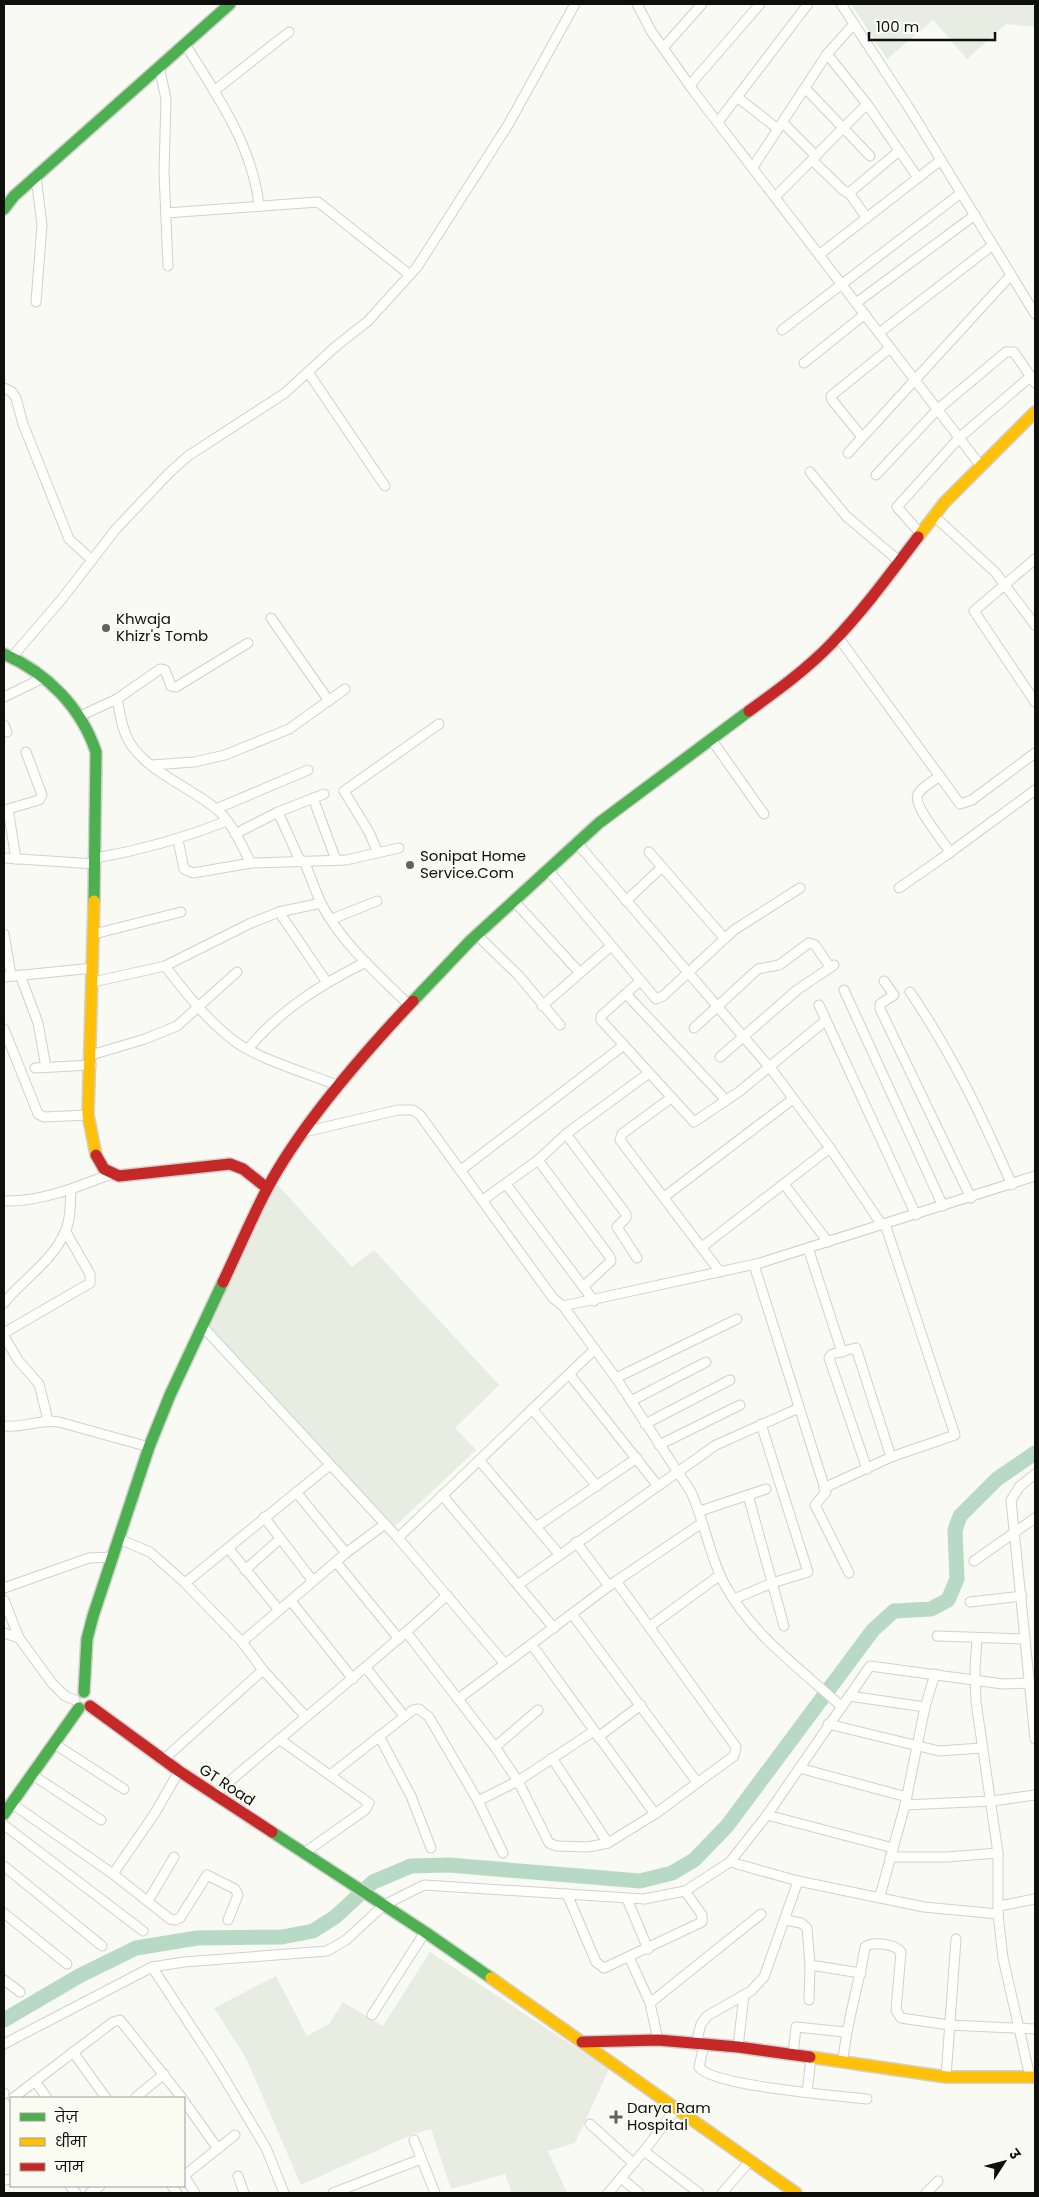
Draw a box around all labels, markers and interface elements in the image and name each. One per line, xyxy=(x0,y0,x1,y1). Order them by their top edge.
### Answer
scale bar xyxy=(869,10,995,42)
text: 100 m xyxy=(876,16,919,37)
place label: Khwaja Khizr's Tomb xyxy=(116,608,208,646)
marker: Khwaja Khizr's Tomb xyxy=(100,622,112,634)
place label: Sonipat Home Service.Com xyxy=(420,845,526,883)
marker: Sonipat Home Service.Com xyxy=(404,859,416,871)
street label: GT Road xyxy=(195,1759,259,1810)
legend xyxy=(10,2097,185,2187)
place label: Darya Ram Hospital xyxy=(627,2097,711,2135)
text: तेज़ xyxy=(54,2106,78,2127)
marker: Darya Ram Hospital xyxy=(609,2110,623,2124)
text: धीमा xyxy=(55,2131,87,2152)
north arrow xyxy=(979,2137,1029,2187)
text: उ xyxy=(1004,2144,1026,2164)
text: जाम xyxy=(54,2156,85,2177)

